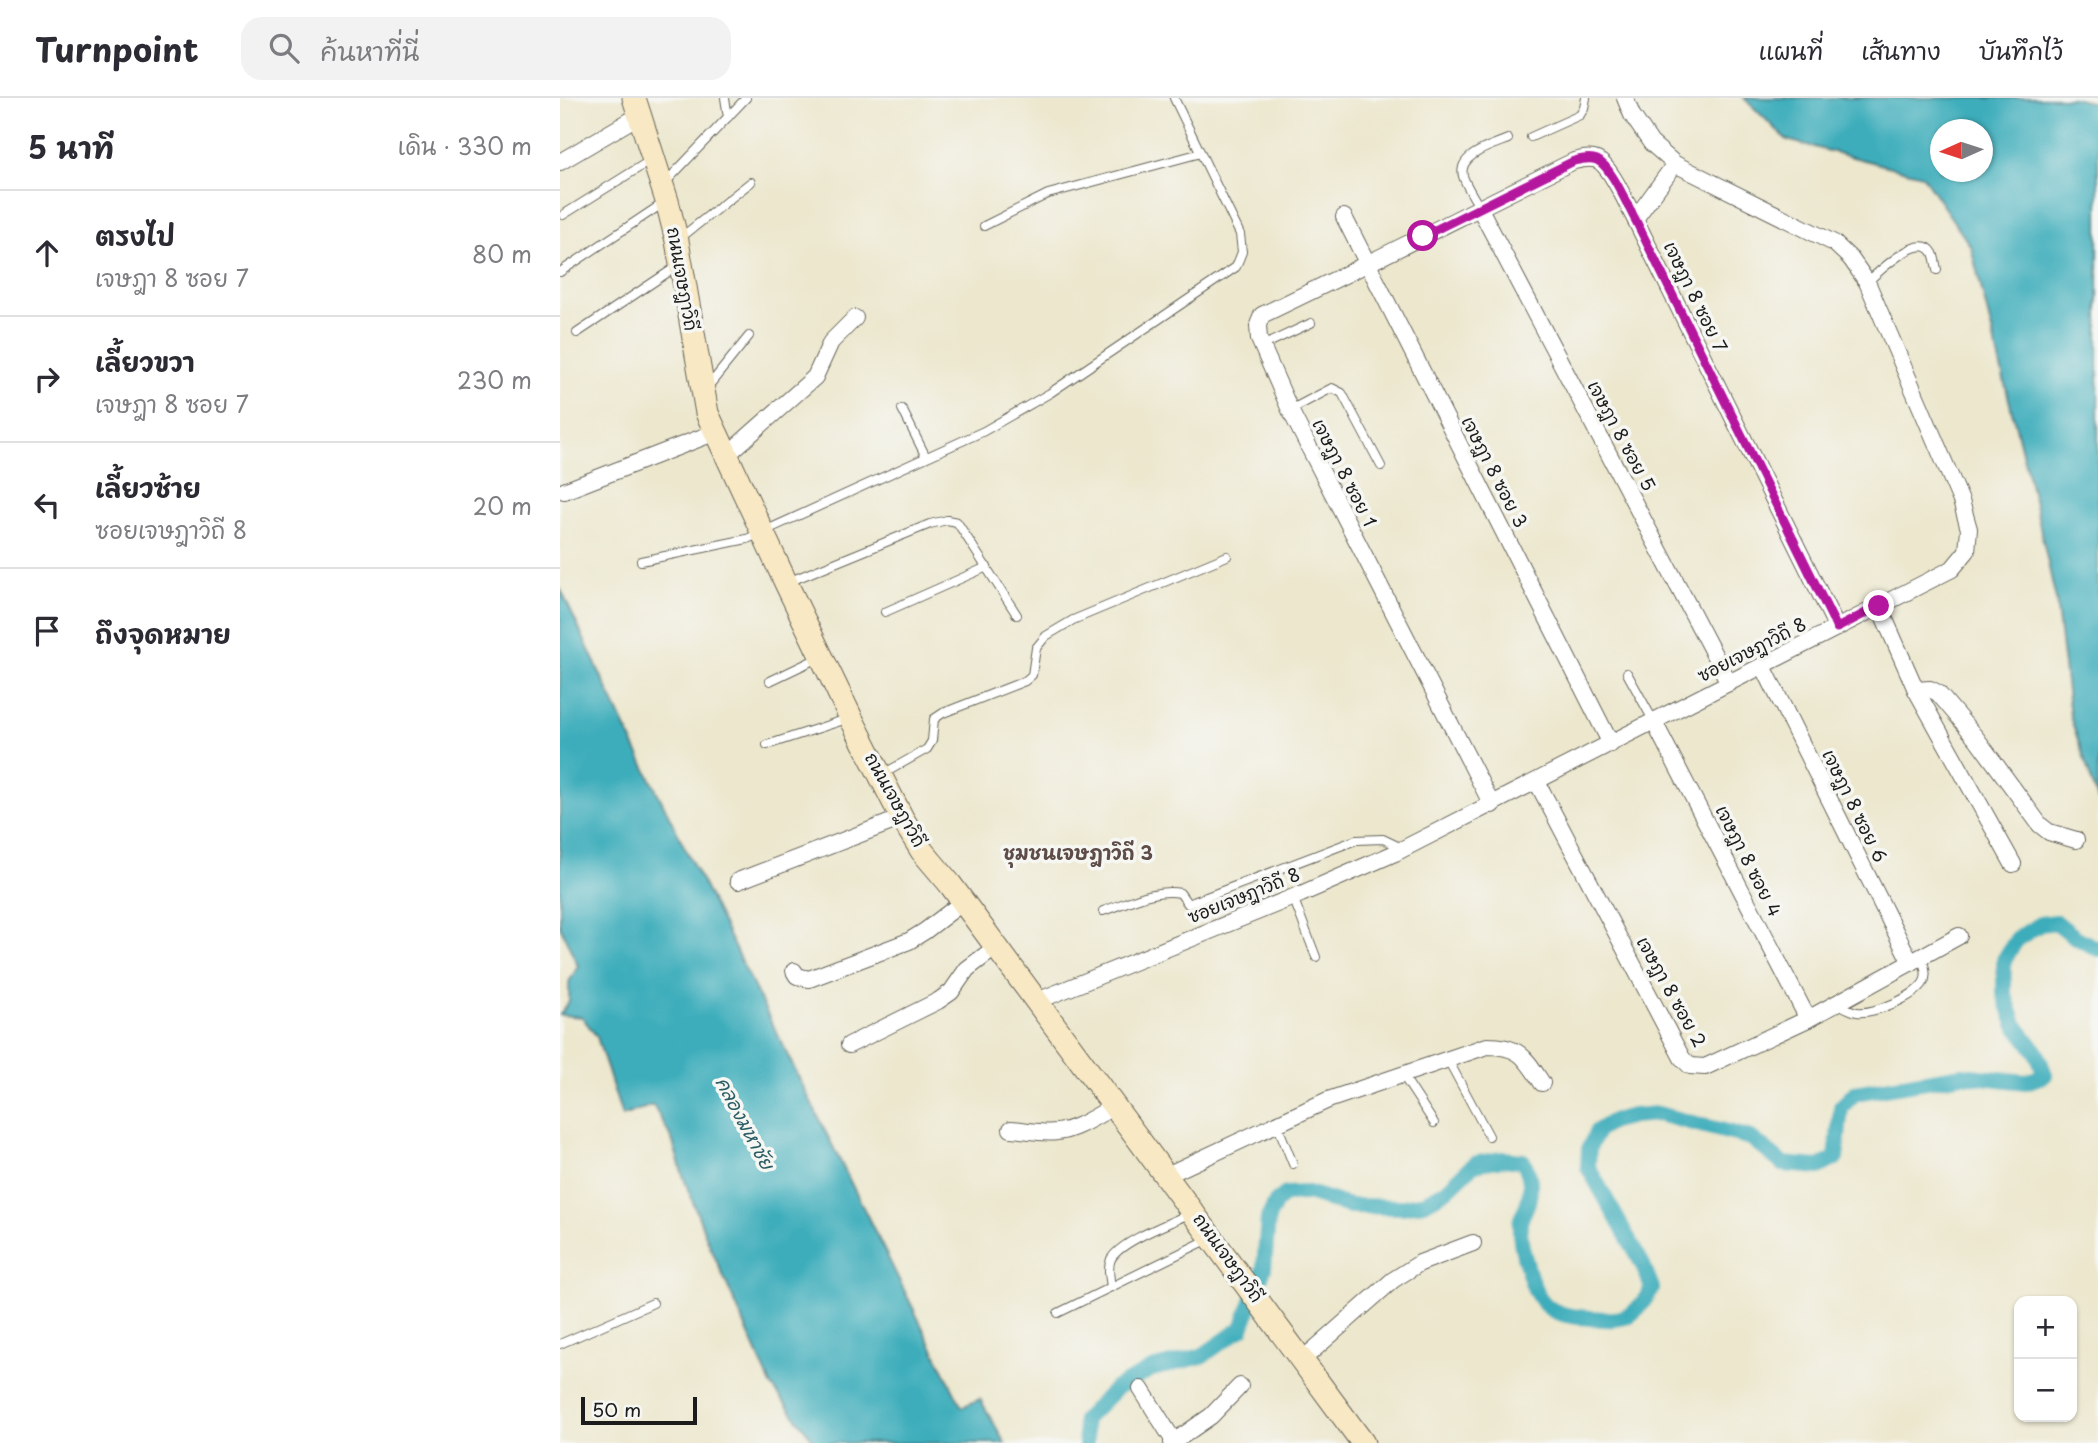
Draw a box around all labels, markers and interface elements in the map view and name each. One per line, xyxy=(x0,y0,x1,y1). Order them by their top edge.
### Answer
search box xyxy=(241,17,731,80)
text: Turnpoint xyxy=(35,23,199,73)
icon: search xyxy=(265,29,303,67)
text: ค้นหาที่นี่ xyxy=(321,31,419,70)
text: แผนที่ xyxy=(1758,32,1823,68)
text: เส้นทาง xyxy=(1861,32,1941,68)
text: บันทึกไว้ xyxy=(1979,32,2063,68)
north arrow xyxy=(1930,119,1993,182)
text: 5 นาที xyxy=(28,124,114,169)
text: เดิน · 330 m xyxy=(398,128,532,163)
text: ตรงไป xyxy=(95,216,175,255)
route start xyxy=(1407,220,1438,251)
street label: ถนนเจษฎาวิถี xyxy=(661,225,706,333)
icon: ahead xyxy=(28,234,66,272)
text: 80 m xyxy=(472,236,532,271)
street label: เจษฎา 8 ซอย 7 xyxy=(1658,236,1735,356)
text: เจษฎา 8 ซอย 7 xyxy=(95,260,249,295)
text: เลี้ยวขวา xyxy=(95,342,195,381)
icon: right xyxy=(28,360,66,398)
text: 230 m xyxy=(457,362,532,397)
street label: เจษฎา 8 ซอย 5 xyxy=(1582,375,1663,496)
text: เจษฎา 8 ซอย 7 xyxy=(95,386,249,421)
street label: เจษฎา 8 ซอย 3 xyxy=(1456,411,1535,532)
street label: เจษฎา 8 ซอย 1 xyxy=(1306,414,1384,531)
text: เลี้ยวซ้าย xyxy=(95,468,201,507)
icon: left xyxy=(28,486,66,524)
text: 20 m xyxy=(473,488,532,523)
text: ซอยเจษฎาวิถี 8 xyxy=(95,512,247,547)
route end xyxy=(1863,590,1894,621)
street label: ซอยเจษฎาวิถี 8 xyxy=(1692,610,1811,688)
icon: arrive xyxy=(28,612,66,650)
text: ถึงจุดหมาย xyxy=(95,614,231,653)
street label: เจษฎา 8 ซอย 6 xyxy=(1816,744,1894,866)
street label: ถนนเจษฎาวิถี xyxy=(859,747,934,852)
street label: เจษฎา 8 ซอย 4 xyxy=(1710,800,1789,921)
district label: ชุมชนเจษฎาวิถี 3 xyxy=(1003,838,1153,868)
street label: ซอยเจษฎาวิถี 8 xyxy=(1183,860,1304,929)
street label: เจษฎา 8 ซอย 2 xyxy=(1631,931,1714,1052)
water label: คลองมหาชัย xyxy=(710,1071,783,1175)
street label: ถนนเจษฎาวิถี xyxy=(1187,1207,1271,1308)
map controls xyxy=(2014,1296,2077,1422)
button: + xyxy=(2014,1296,2077,1359)
button: − xyxy=(2014,1359,2077,1422)
scale bar xyxy=(581,1394,696,1426)
text: 50 m xyxy=(592,1395,641,1423)

